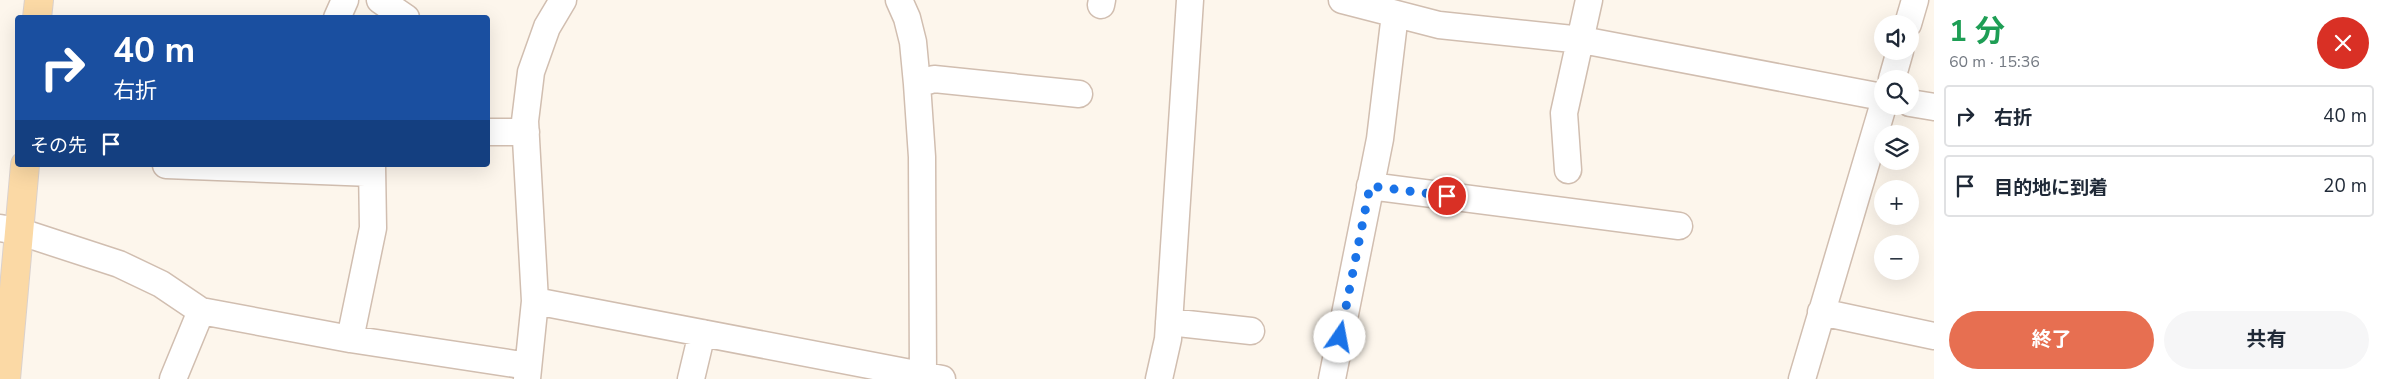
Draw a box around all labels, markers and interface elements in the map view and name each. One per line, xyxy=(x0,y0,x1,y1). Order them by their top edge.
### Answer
text: 1 分 xyxy=(1949,11,2005,52)
map controls xyxy=(1874,15,1919,280)
button: sound xyxy=(1874,15,1919,60)
button: close xyxy=(2317,17,2369,69)
text: 40 m xyxy=(113,27,195,74)
icon: right xyxy=(30,35,95,100)
text: 60 m · 15:36 xyxy=(1949,51,2040,73)
button: search xyxy=(1874,70,1919,115)
text: 右折 xyxy=(113,76,157,106)
icon: right xyxy=(1951,102,1979,130)
text: 40 m xyxy=(2323,103,2367,129)
text: 右折 xyxy=(1994,105,2032,131)
button: layers xyxy=(1874,125,1919,170)
icon: arrive xyxy=(97,130,125,158)
text: その先 xyxy=(30,133,87,159)
icon: arrive xyxy=(1951,172,1979,200)
text: 20 m xyxy=(2323,173,2367,199)
pin xyxy=(1426,175,1468,217)
text: 目的地に到着 xyxy=(1994,175,2108,201)
button: + xyxy=(1874,180,1919,225)
icon: arrive xyxy=(1433,182,1461,210)
button: − xyxy=(1874,235,1919,280)
position arrow xyxy=(1313,310,1365,362)
button: 終了 xyxy=(1949,311,2154,369)
button: 共有 xyxy=(2164,311,2369,369)

